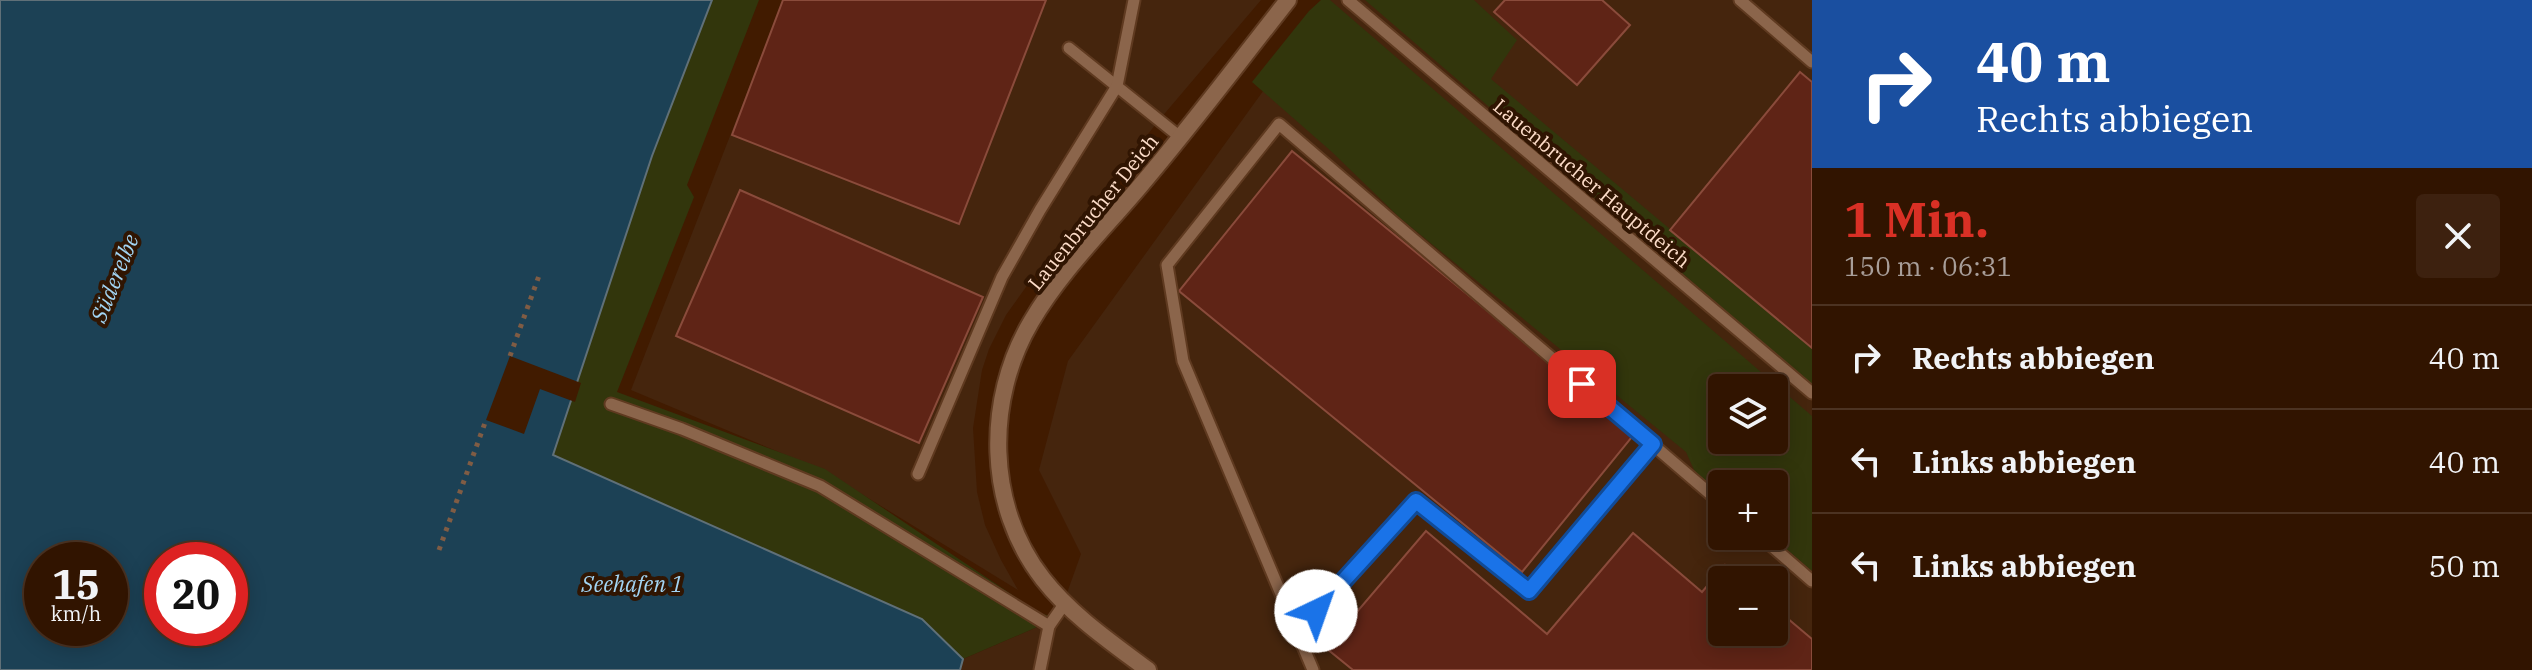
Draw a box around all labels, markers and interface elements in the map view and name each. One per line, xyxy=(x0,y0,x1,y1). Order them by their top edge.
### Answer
text: 40 m xyxy=(1976,25,2111,97)
icon: right xyxy=(1844,32,1948,136)
street label: Lauenbrucher Hauptdeich xyxy=(1488,92,1696,274)
text: Rechts abbiegen xyxy=(1976,95,2253,142)
street label: Lauenbrucher Deich xyxy=(1022,128,1164,296)
text: 1 Min. xyxy=(1844,188,1989,250)
button: close xyxy=(2416,194,2500,278)
water label: Süderelbe xyxy=(83,229,145,327)
text: 150 m · 06:31 xyxy=(1844,249,2012,283)
icon: right xyxy=(1844,335,1888,379)
text: Rechts abbiegen xyxy=(1912,338,2155,377)
text: 40 m xyxy=(2428,338,2500,377)
pin xyxy=(1548,350,1616,418)
icon: arrive xyxy=(1560,362,1604,406)
map controls xyxy=(1708,374,1788,646)
button: layers xyxy=(1708,374,1788,454)
icon: left xyxy=(1844,439,1888,483)
text: Links abbiegen xyxy=(1912,442,2136,481)
text: 40 m xyxy=(2428,442,2500,481)
button: + xyxy=(1708,470,1788,550)
speed limit sign: 20 xyxy=(144,542,248,646)
icon: left xyxy=(1844,543,1888,587)
text: Links abbiegen xyxy=(1912,546,2136,585)
text: 50 m xyxy=(2428,546,2500,585)
text: 15 xyxy=(52,558,100,610)
button: − xyxy=(1708,566,1788,646)
water label: Seehafen 1 xyxy=(580,569,683,598)
position arrow xyxy=(1274,569,1358,653)
text: km/h xyxy=(51,600,101,627)

